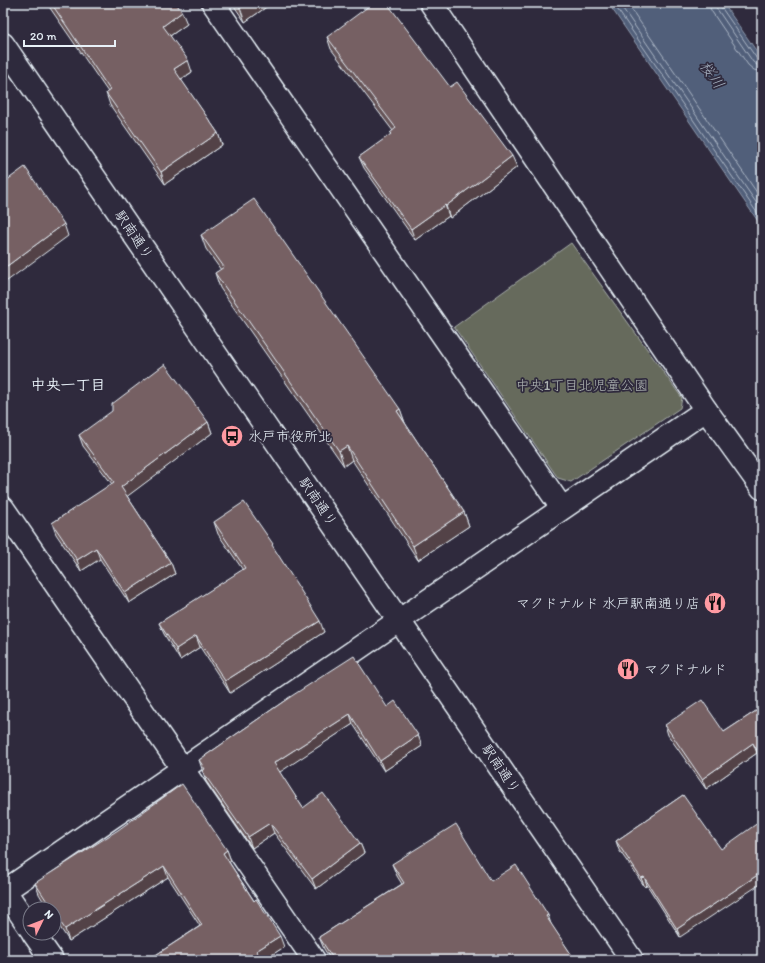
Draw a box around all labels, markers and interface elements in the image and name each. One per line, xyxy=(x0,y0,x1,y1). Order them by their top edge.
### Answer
scale bar xyxy=(24,22,115,48)
text: 20 m xyxy=(30,29,57,43)
water label: 桜川 xyxy=(696,58,728,92)
street label: 駅南通り xyxy=(111,207,157,263)
district label: 中央一丁目 xyxy=(30,376,106,394)
park label: 中央1丁目北児童公園 xyxy=(516,377,648,394)
bus stop icon: 水戸市役所北 xyxy=(219,423,245,449)
place label: 水戸市役所北 xyxy=(248,428,332,445)
street label: 駅南通り xyxy=(295,474,341,530)
restaurant icon: マクドナルド 水戸駅南通り店 xyxy=(702,590,728,616)
place label: マクドナルド 水戸駅南通り店 xyxy=(516,595,700,612)
restaurant icon: マクドナルド xyxy=(615,656,641,682)
place label: マクドナルド xyxy=(644,661,727,678)
street label: 駅南通り xyxy=(478,741,524,797)
north arrow xyxy=(22,901,62,941)
text: N xyxy=(42,907,56,922)

